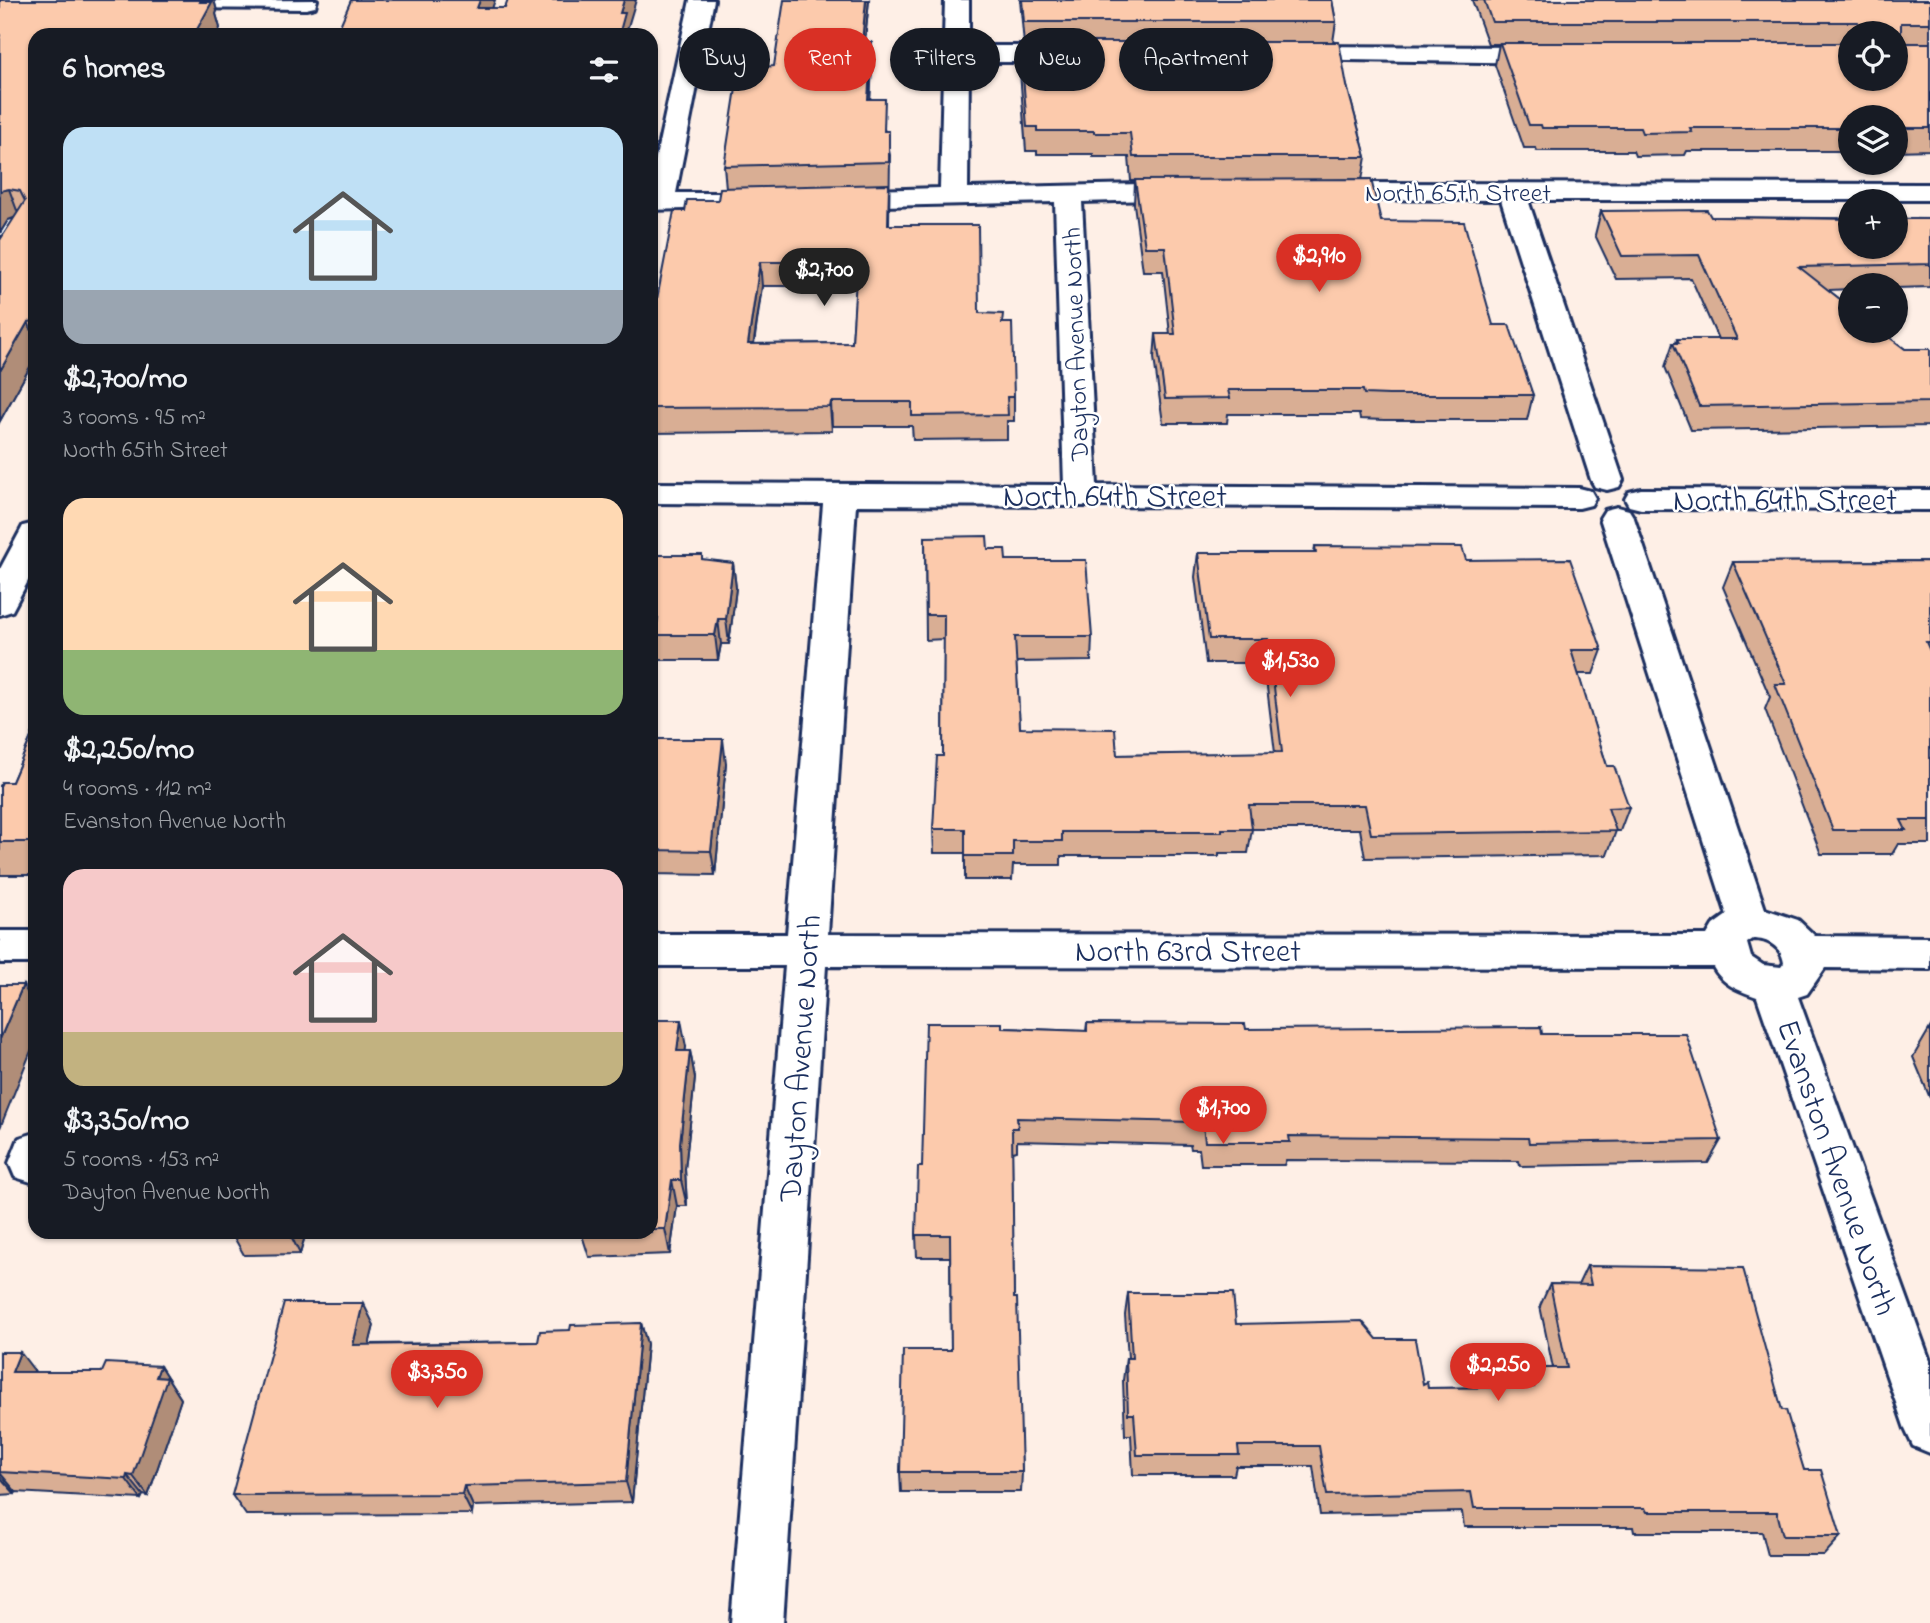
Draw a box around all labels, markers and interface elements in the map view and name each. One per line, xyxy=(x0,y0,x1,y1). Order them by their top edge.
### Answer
map controls xyxy=(1838,21,1908,343)
button: locate xyxy=(1838,21,1908,91)
chip: Buy xyxy=(679,28,770,91)
chip: Rent xyxy=(784,28,876,91)
chip: Filters xyxy=(890,28,1000,91)
chip: New xyxy=(1014,28,1105,91)
chip: Apartment xyxy=(1119,28,1273,91)
text: 6 homes xyxy=(63,48,166,92)
icon: filters xyxy=(585,51,623,89)
button: layers xyxy=(1838,105,1908,175)
icon: home xyxy=(280,173,406,299)
street label: North 65th Street xyxy=(1365,176,1551,214)
button: + xyxy=(1838,189,1908,259)
street label: Dayton Avenue North xyxy=(1055,226,1101,462)
pin: $2,910 xyxy=(1262,234,1376,294)
text: $2,910 xyxy=(1292,240,1346,273)
pin: $2,700 xyxy=(767,248,881,308)
text: $2,700 xyxy=(795,254,853,287)
button: − xyxy=(1838,273,1908,343)
text: $2,700/mo xyxy=(63,358,188,402)
text: 3 rooms · 95 m² xyxy=(63,402,206,435)
text: North 65th Street xyxy=(63,435,228,468)
street label: North 64th Street xyxy=(1003,475,1227,522)
street label: North 64th Street xyxy=(1673,479,1897,526)
icon: home xyxy=(280,544,406,670)
pin: $1,530 xyxy=(1233,640,1347,699)
text: $1,530 xyxy=(1261,645,1319,678)
text: $2,250/mo xyxy=(63,729,194,773)
text: 4 rooms · 112 m² xyxy=(63,773,212,806)
text: Evanston Avenue North xyxy=(63,806,286,839)
street label: Dayton Avenue North xyxy=(769,913,836,1204)
icon: home xyxy=(280,915,406,1041)
street label: North 63rd Street xyxy=(1075,930,1301,977)
street label: Evanston Avenue North xyxy=(1762,1014,1907,1322)
pin: $1,700 xyxy=(1166,1086,1280,1146)
text: $1,700 xyxy=(1196,1092,1250,1125)
text: $3,350/mo xyxy=(63,1100,189,1144)
text: 5 rooms · 153 m² xyxy=(63,1144,219,1177)
text: Dayton Avenue North xyxy=(63,1177,270,1210)
pin: $2,250 xyxy=(1441,1344,1555,1403)
text: $2,250 xyxy=(1466,1349,1530,1382)
pin: $3,350 xyxy=(380,1350,494,1410)
text: $3,350 xyxy=(407,1356,467,1389)

